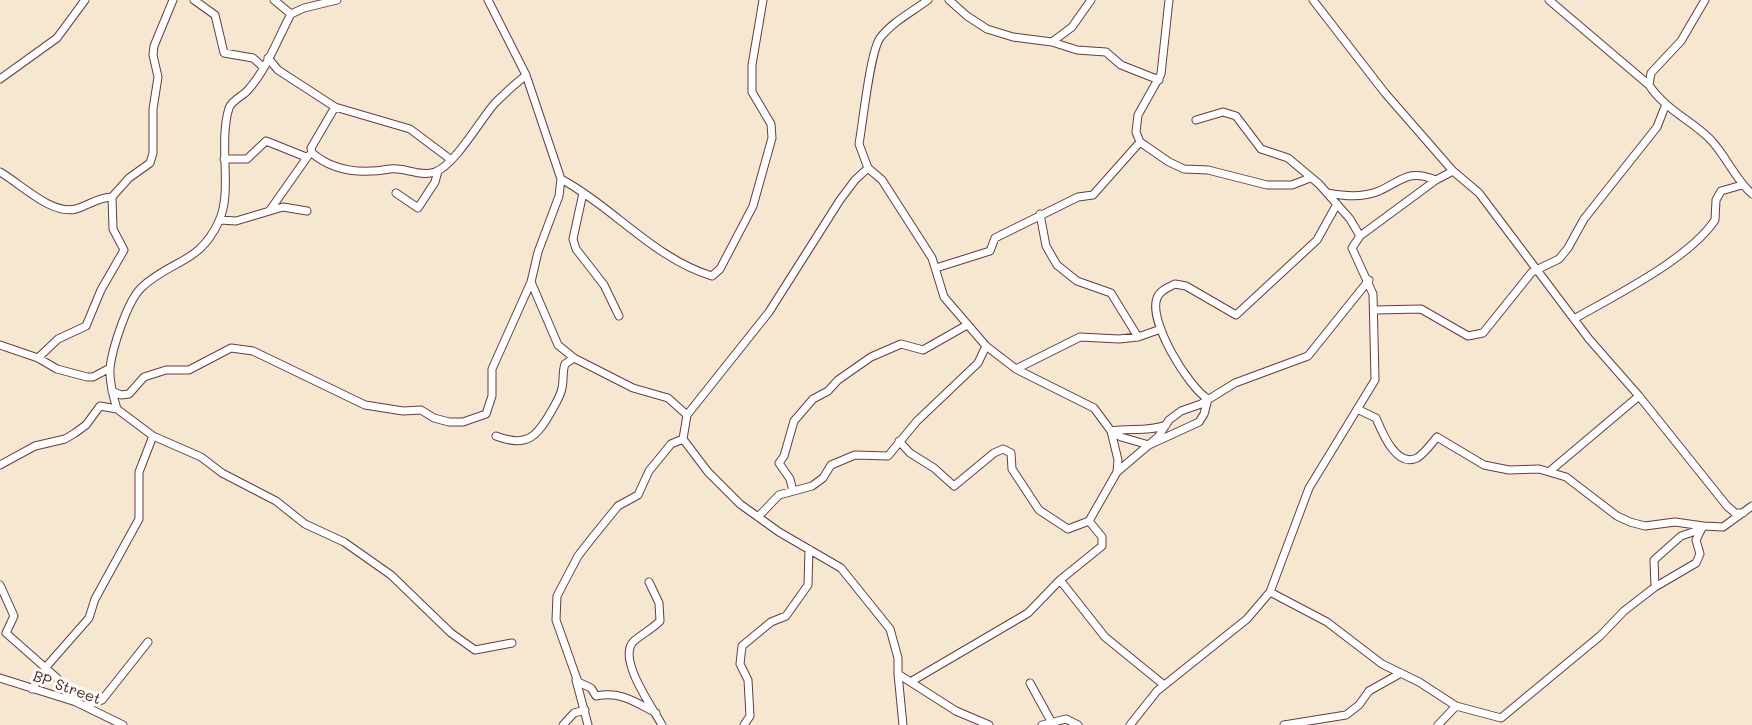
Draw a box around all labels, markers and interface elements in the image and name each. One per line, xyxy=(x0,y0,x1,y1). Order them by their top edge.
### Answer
street label: BP Street xyxy=(31,667,103,709)

